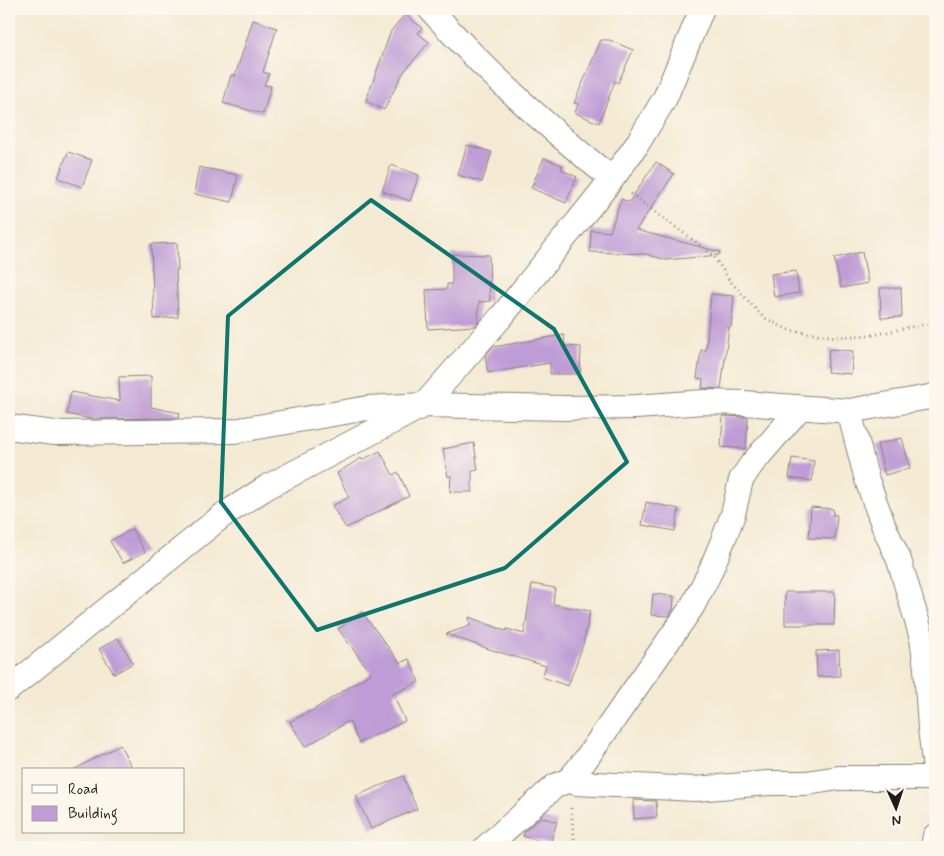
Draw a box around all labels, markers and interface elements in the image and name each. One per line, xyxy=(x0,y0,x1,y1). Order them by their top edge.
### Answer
legend xyxy=(22,768,185,834)
text: Road xyxy=(68,780,98,800)
north arrow xyxy=(872,784,922,834)
text: Building xyxy=(68,804,118,825)
text: N xyxy=(891,811,902,829)

